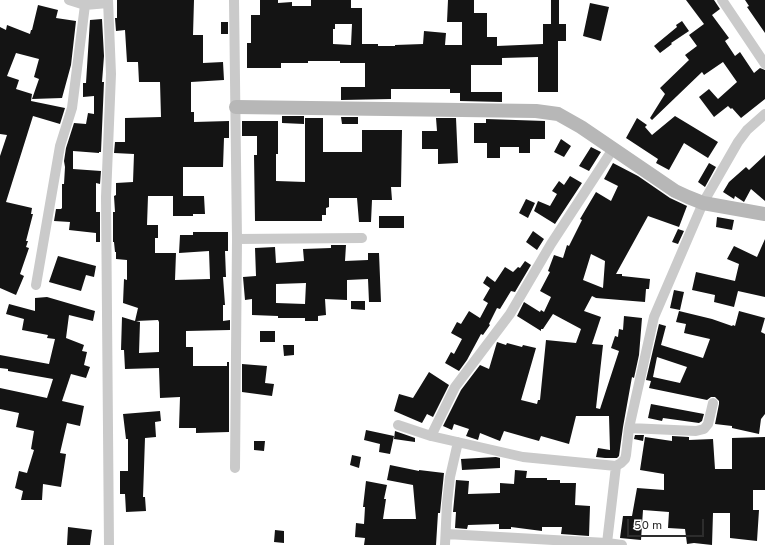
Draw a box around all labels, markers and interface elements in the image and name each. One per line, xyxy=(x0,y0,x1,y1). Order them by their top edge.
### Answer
scale bar xyxy=(629,511,706,537)
text: 50 m xyxy=(634,518,662,534)

